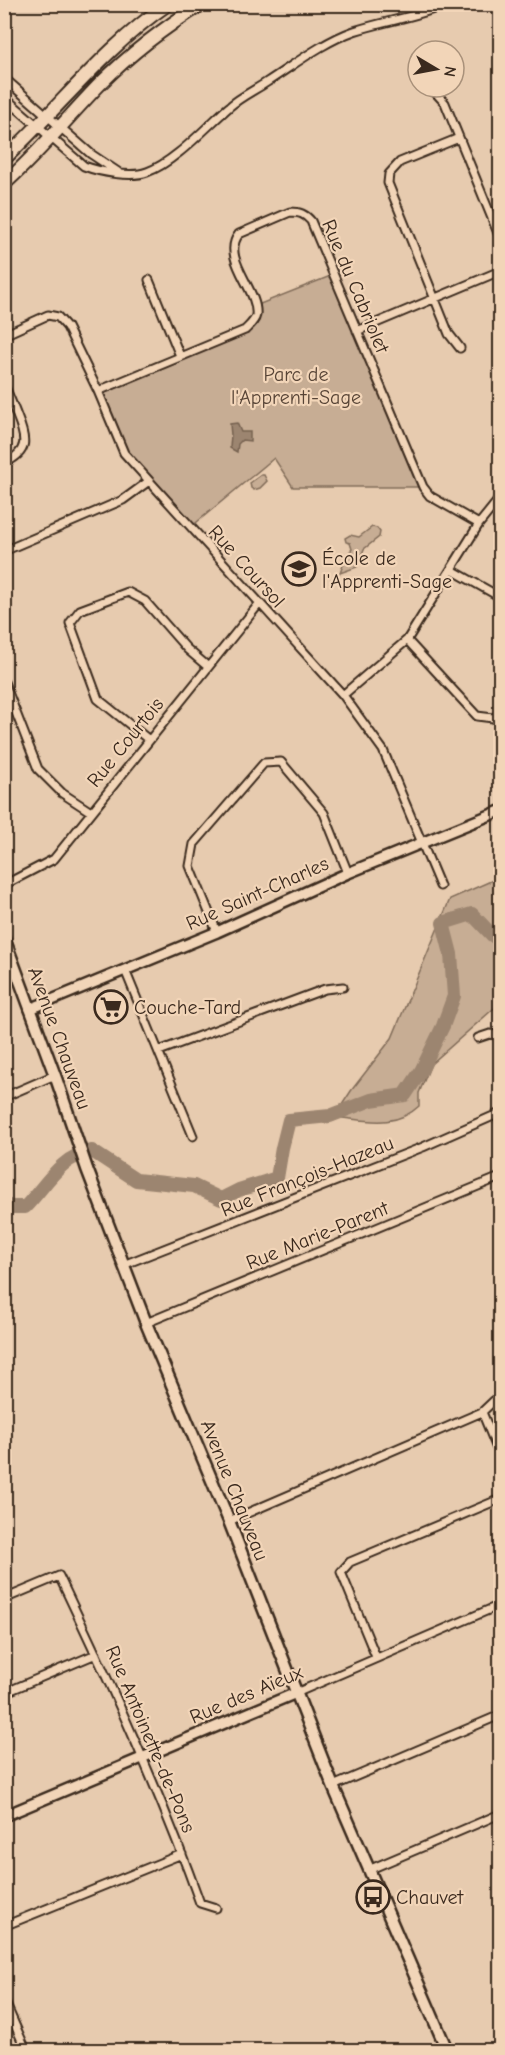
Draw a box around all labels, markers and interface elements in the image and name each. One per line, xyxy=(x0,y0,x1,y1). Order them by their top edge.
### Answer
north arrow xyxy=(406,39,466,99)
text: N xyxy=(440,65,460,78)
street label: Rue du Cabriolet xyxy=(317,216,395,358)
park label: Parc de l'Apprenti-Sage xyxy=(231,363,361,409)
street label: Rue Coursol xyxy=(204,520,290,612)
place label: École de l'Apprenti-Sage xyxy=(322,547,452,593)
school or university icon: École de l'Apprenti-Sage xyxy=(281,551,317,587)
street label: Rue Courtois xyxy=(82,693,168,792)
street label: Rue Saint-Charles xyxy=(182,852,332,935)
street label: Avenue Chauveau xyxy=(23,964,96,1112)
supermarket icon: Couche-Tard xyxy=(93,989,129,1025)
place label: Couche-Tard xyxy=(134,996,241,1019)
street label: Rue François-Hazeau xyxy=(218,1131,397,1222)
street label: Rue Marie-Parent xyxy=(243,1196,393,1275)
street label: Avenue Chauveau xyxy=(196,1417,273,1564)
street label: Rue Antoinette-de-Pons xyxy=(101,1642,200,1836)
street label: Rue des Aïeux xyxy=(186,1660,307,1729)
bus stop icon: Chauvet xyxy=(355,1879,391,1915)
place label: Chauvet xyxy=(396,1886,465,1909)

